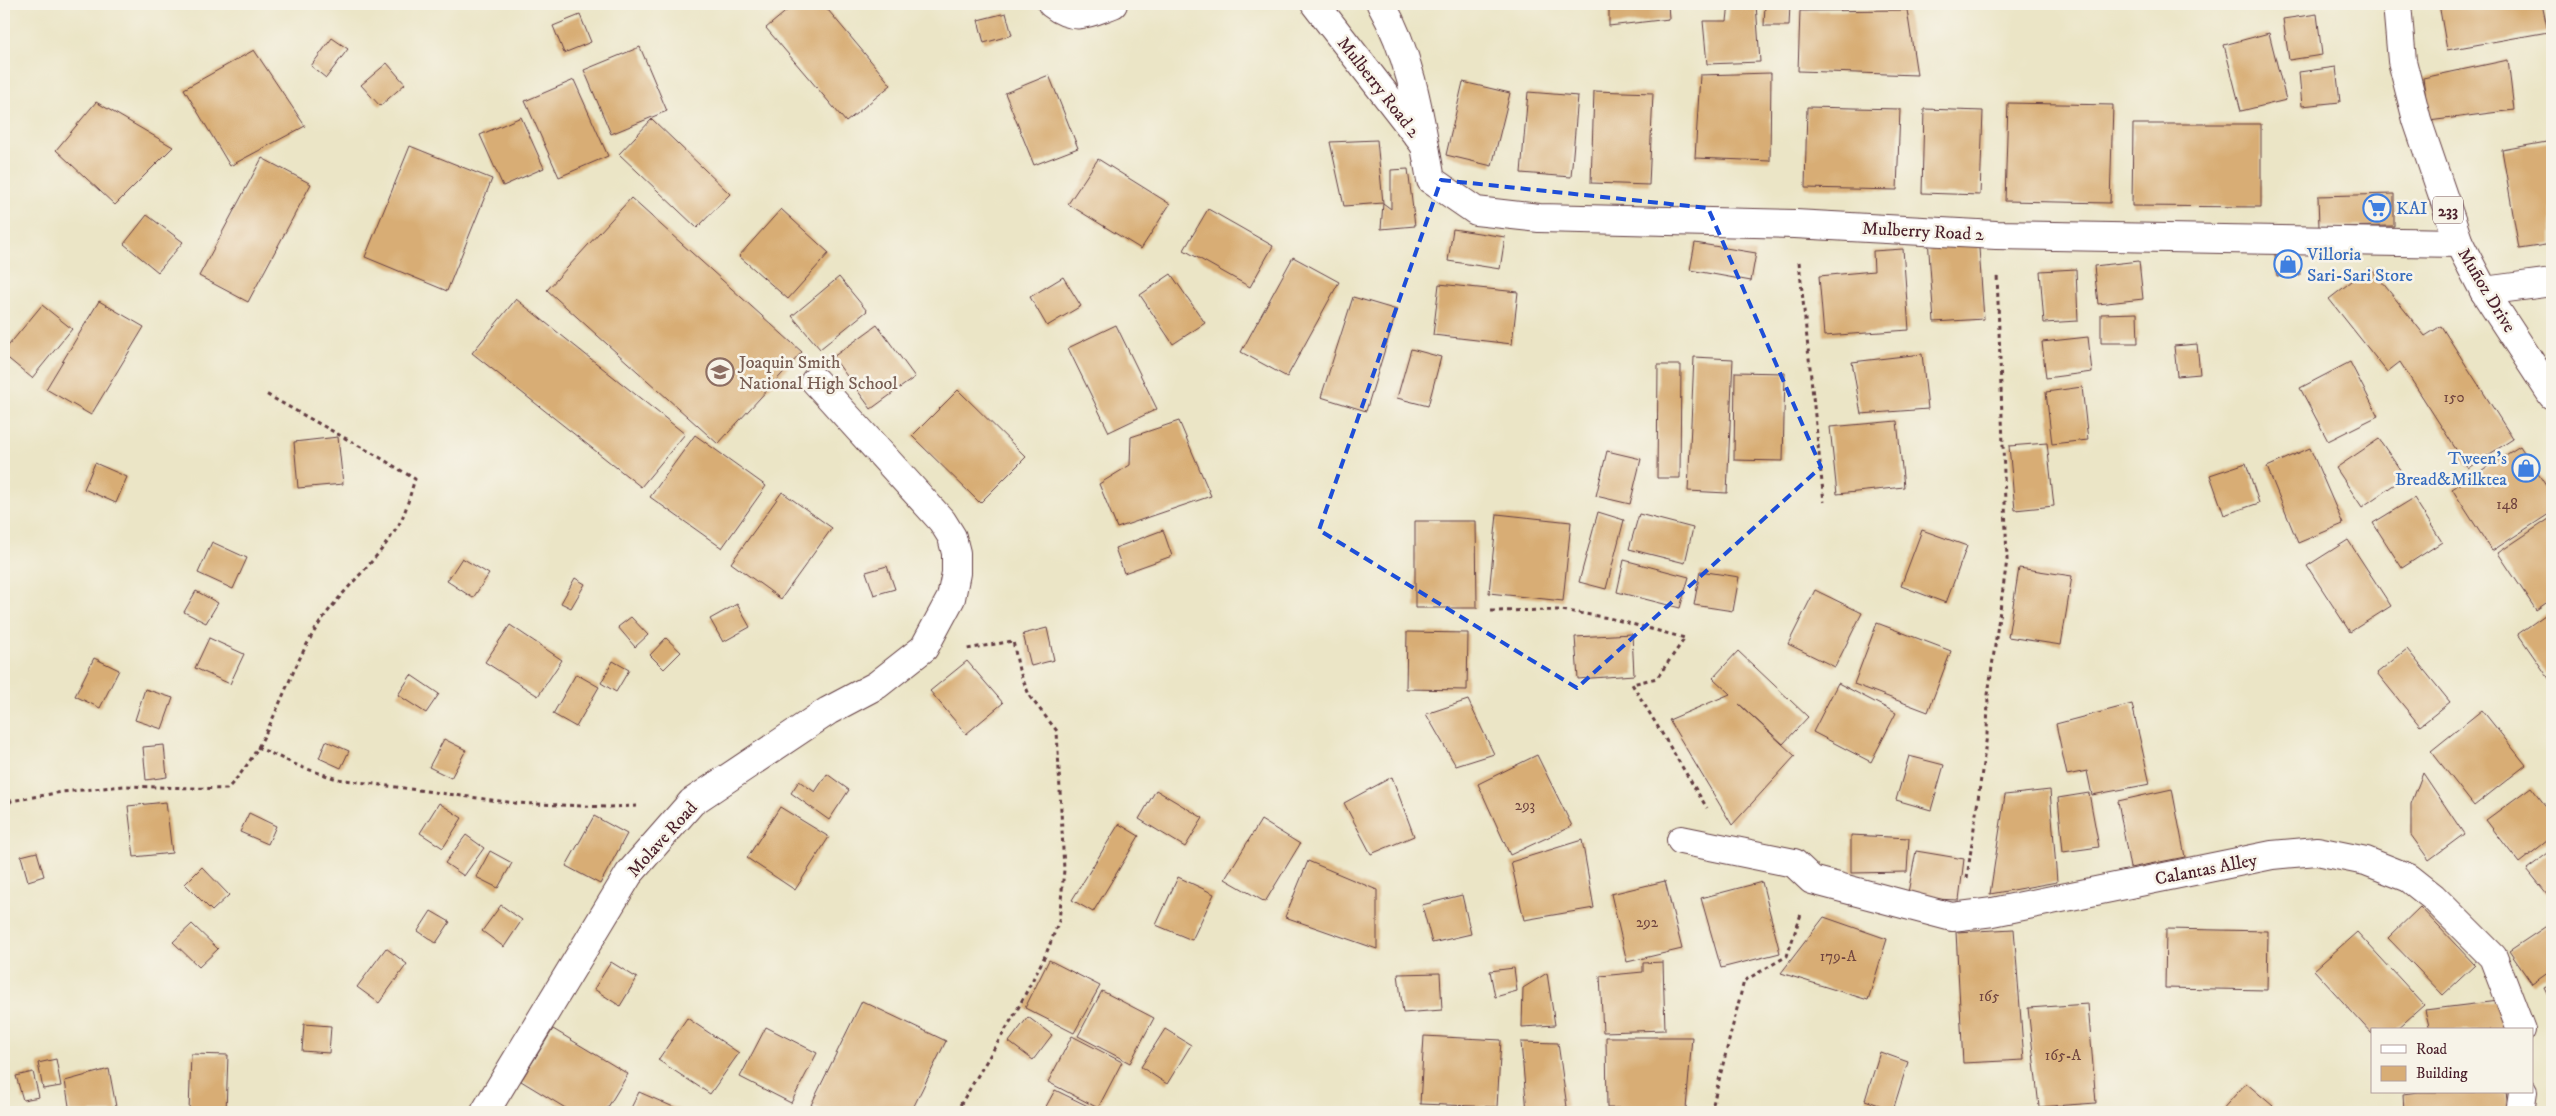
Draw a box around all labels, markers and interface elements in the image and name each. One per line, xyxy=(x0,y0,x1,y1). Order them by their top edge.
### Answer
street label: Mulberry Road 2 xyxy=(1332,33,1425,143)
supermarket icon: KAI xyxy=(2362,193,2392,223)
road number: 233 xyxy=(2433,196,2463,224)
place label: KAI xyxy=(2396,198,2428,220)
street label: Mulberry Road 2 xyxy=(1861,218,1985,246)
place label: Villoria Sari-Sari Store xyxy=(2306,244,2413,287)
street label: Muñoz Drive xyxy=(2452,244,2520,337)
shop icon: Villoria Sari-Sari Store xyxy=(2273,249,2303,279)
place label: Joaquin Smith National High School xyxy=(737,352,898,395)
school or university icon: Joaquin Smith National High School xyxy=(705,357,735,387)
house number: 150 xyxy=(2444,388,2464,407)
place label: Tween's Bread&Milktea xyxy=(2395,448,2507,491)
shop icon: Tween's Bread&Milktea xyxy=(2511,453,2541,483)
house number: 148 xyxy=(2496,495,2518,514)
house number: 293 xyxy=(1515,796,1535,815)
street label: Molave Road xyxy=(623,797,702,882)
street label: Calantas Alley xyxy=(2153,849,2260,891)
house number: 292 xyxy=(1636,913,1659,932)
house number: 179-A xyxy=(1820,947,1857,966)
house number: 165 xyxy=(1979,987,2000,1006)
legend xyxy=(2371,1028,2534,1094)
text: Road xyxy=(2416,1040,2448,1059)
house number: 165-A xyxy=(2045,1046,2082,1065)
text: Building xyxy=(2416,1064,2468,1083)

